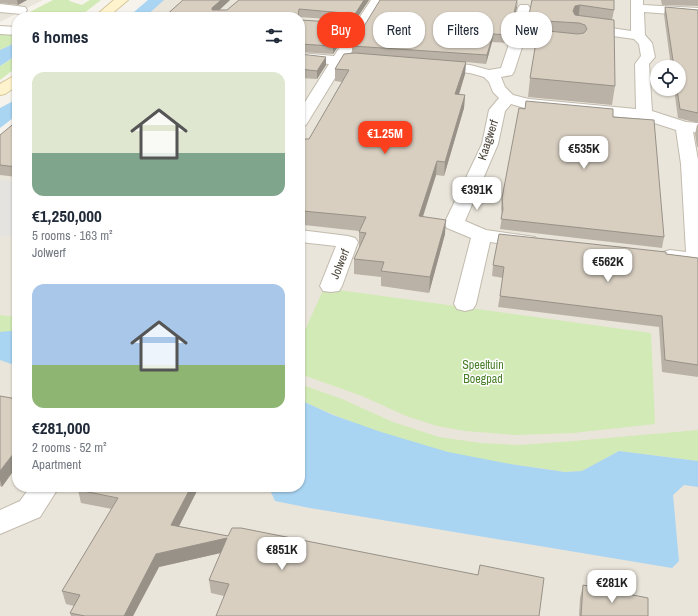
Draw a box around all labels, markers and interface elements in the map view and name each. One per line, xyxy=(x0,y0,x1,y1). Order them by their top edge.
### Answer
chip: Buy xyxy=(317,12,365,48)
chip: Rent xyxy=(373,12,425,48)
chip: Filters xyxy=(433,12,493,48)
chip: New xyxy=(501,12,552,48)
text: 6 homes xyxy=(32,25,89,48)
icon: filters xyxy=(263,25,285,47)
map controls xyxy=(650,60,686,96)
button: locate xyxy=(650,60,686,96)
icon: home xyxy=(123,98,195,170)
street label: Kaagwerf xyxy=(474,118,502,162)
pin: €1.25M xyxy=(352,121,418,155)
text: €1.25M xyxy=(367,125,403,142)
pin: €535K xyxy=(556,136,612,170)
text: €535K xyxy=(568,140,600,157)
pin: €391K xyxy=(449,177,505,211)
text: €391K xyxy=(461,181,493,198)
text: €1,250,000 xyxy=(32,204,102,227)
text: 5 rooms · 163 m² xyxy=(32,227,113,244)
text: Jolwerf xyxy=(32,244,66,261)
street label: Jolwerf xyxy=(327,246,353,281)
pin: €562K xyxy=(580,249,636,283)
text: €562K xyxy=(592,253,624,270)
icon: home xyxy=(123,310,195,382)
park label: Speeltuin Boegpad xyxy=(462,357,504,387)
text: €281,000 xyxy=(32,416,90,439)
text: 2 rooms · 52 m² xyxy=(32,439,107,456)
text: Apartment xyxy=(32,456,81,473)
pin: €851K xyxy=(254,537,310,571)
text: €851K xyxy=(266,541,298,558)
pin: €281K xyxy=(584,570,640,604)
text: €281K xyxy=(596,574,628,591)

